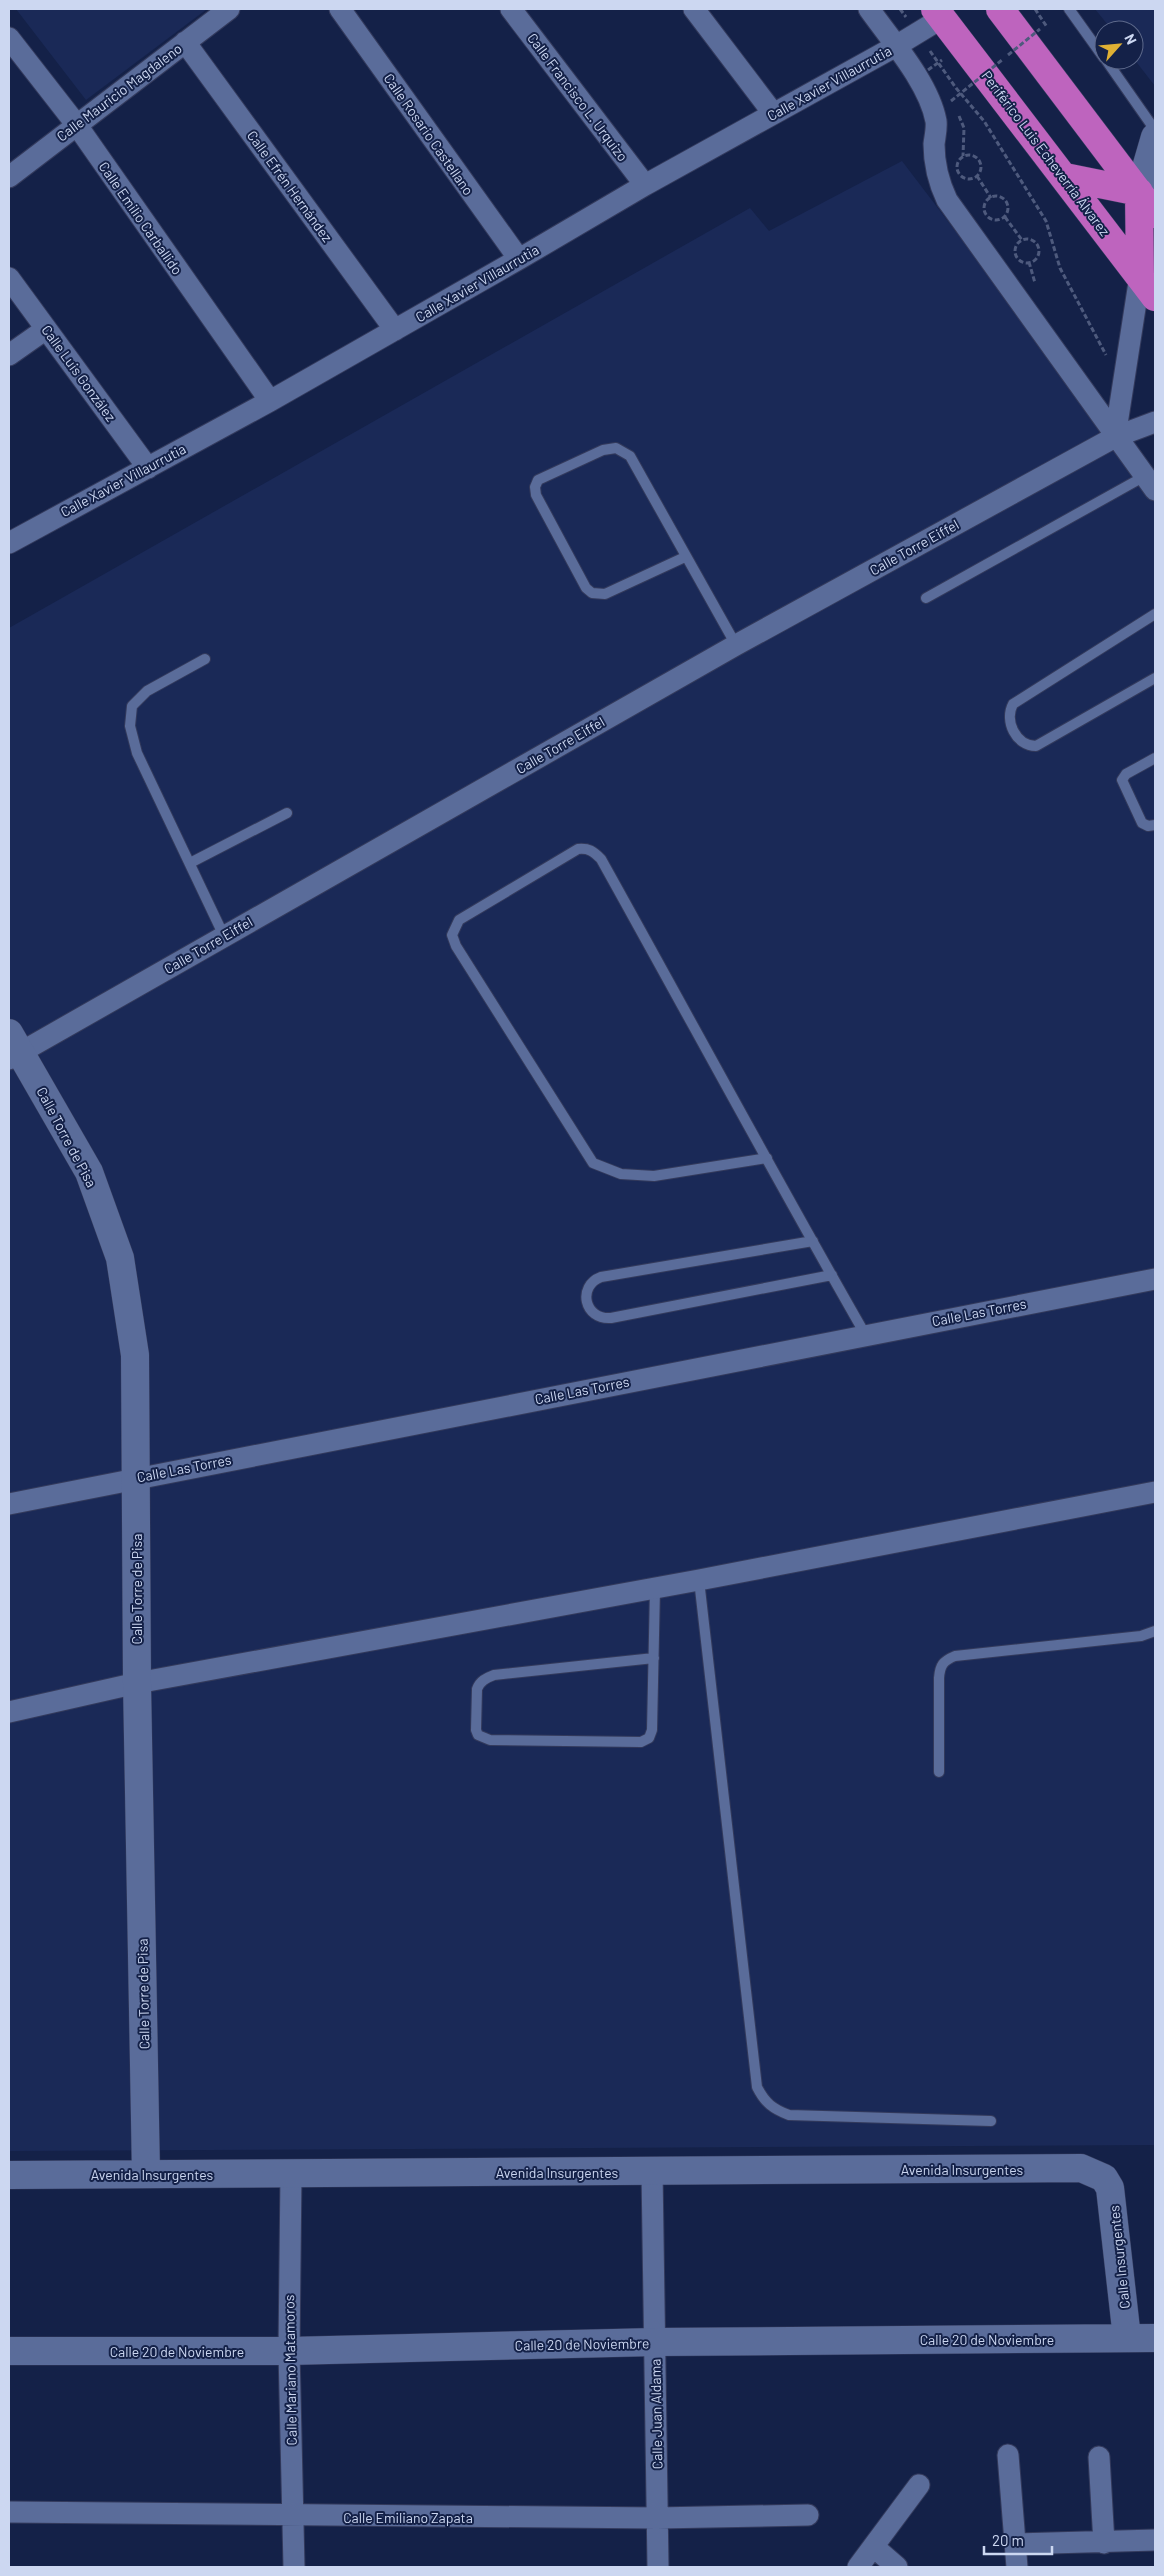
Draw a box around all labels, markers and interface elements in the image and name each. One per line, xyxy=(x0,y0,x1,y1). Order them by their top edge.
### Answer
north arrow xyxy=(1094,20,1144,70)
street label: Calle Francisco L. Urquizo xyxy=(524,29,632,165)
text: N xyxy=(1121,31,1141,47)
street label: Calle Mauricio Magdaleno xyxy=(53,39,185,145)
street label: Calle Xavier Villaurrutia xyxy=(764,42,894,124)
street label: Periférico Luis Echeverría Álvarez xyxy=(978,67,1114,239)
street label: Calle Rosario Castellano xyxy=(381,70,477,198)
street label: Calle Efrén Hernández xyxy=(244,127,336,245)
street label: Calle Emilio Carballido xyxy=(96,158,186,278)
street label: Calle Xavier Villaurrutia xyxy=(412,241,542,325)
street label: Calle Luis González xyxy=(38,322,120,424)
street label: Calle Xavier Villaurrutia xyxy=(57,440,189,520)
street label: Calle Torre Eiffel xyxy=(866,515,962,579)
street label: Calle Torre Eiffel xyxy=(513,713,607,777)
street label: Calle Torre Eiffel xyxy=(161,913,255,977)
street label: Calle Torre de Pisa xyxy=(33,1084,101,1190)
street label: Calle Las Torres xyxy=(930,1294,1028,1329)
street label: Calle Las Torres xyxy=(533,1372,631,1407)
street label: Calle Las Torres xyxy=(135,1450,233,1485)
street label: Calle Torre de Pisa xyxy=(128,1534,145,1644)
street label: Calle Torre de Pisa xyxy=(134,1938,152,2050)
street label: Avenida Insurgentes xyxy=(901,2161,1024,2178)
street label: Avenida Insurgentes xyxy=(496,2164,619,2181)
street label: Avenida Insurgentes xyxy=(91,2166,214,2183)
street label: Calle Insurgentes xyxy=(1105,2204,1133,2310)
street label: Calle Mariano Matamoros xyxy=(280,2294,300,2446)
street label: Calle 20 de Noviembre xyxy=(920,2331,1054,2348)
street label: Calle 20 de Noviembre xyxy=(515,2334,649,2354)
street label: Calle 20 de Noviembre xyxy=(110,2343,244,2360)
street label: Calle Juan Aldama xyxy=(647,2359,665,2469)
street label: Calle Emiliano Zapata xyxy=(343,2509,473,2526)
scale bar xyxy=(984,2524,1052,2556)
text: 20 m xyxy=(992,2531,1024,2549)

